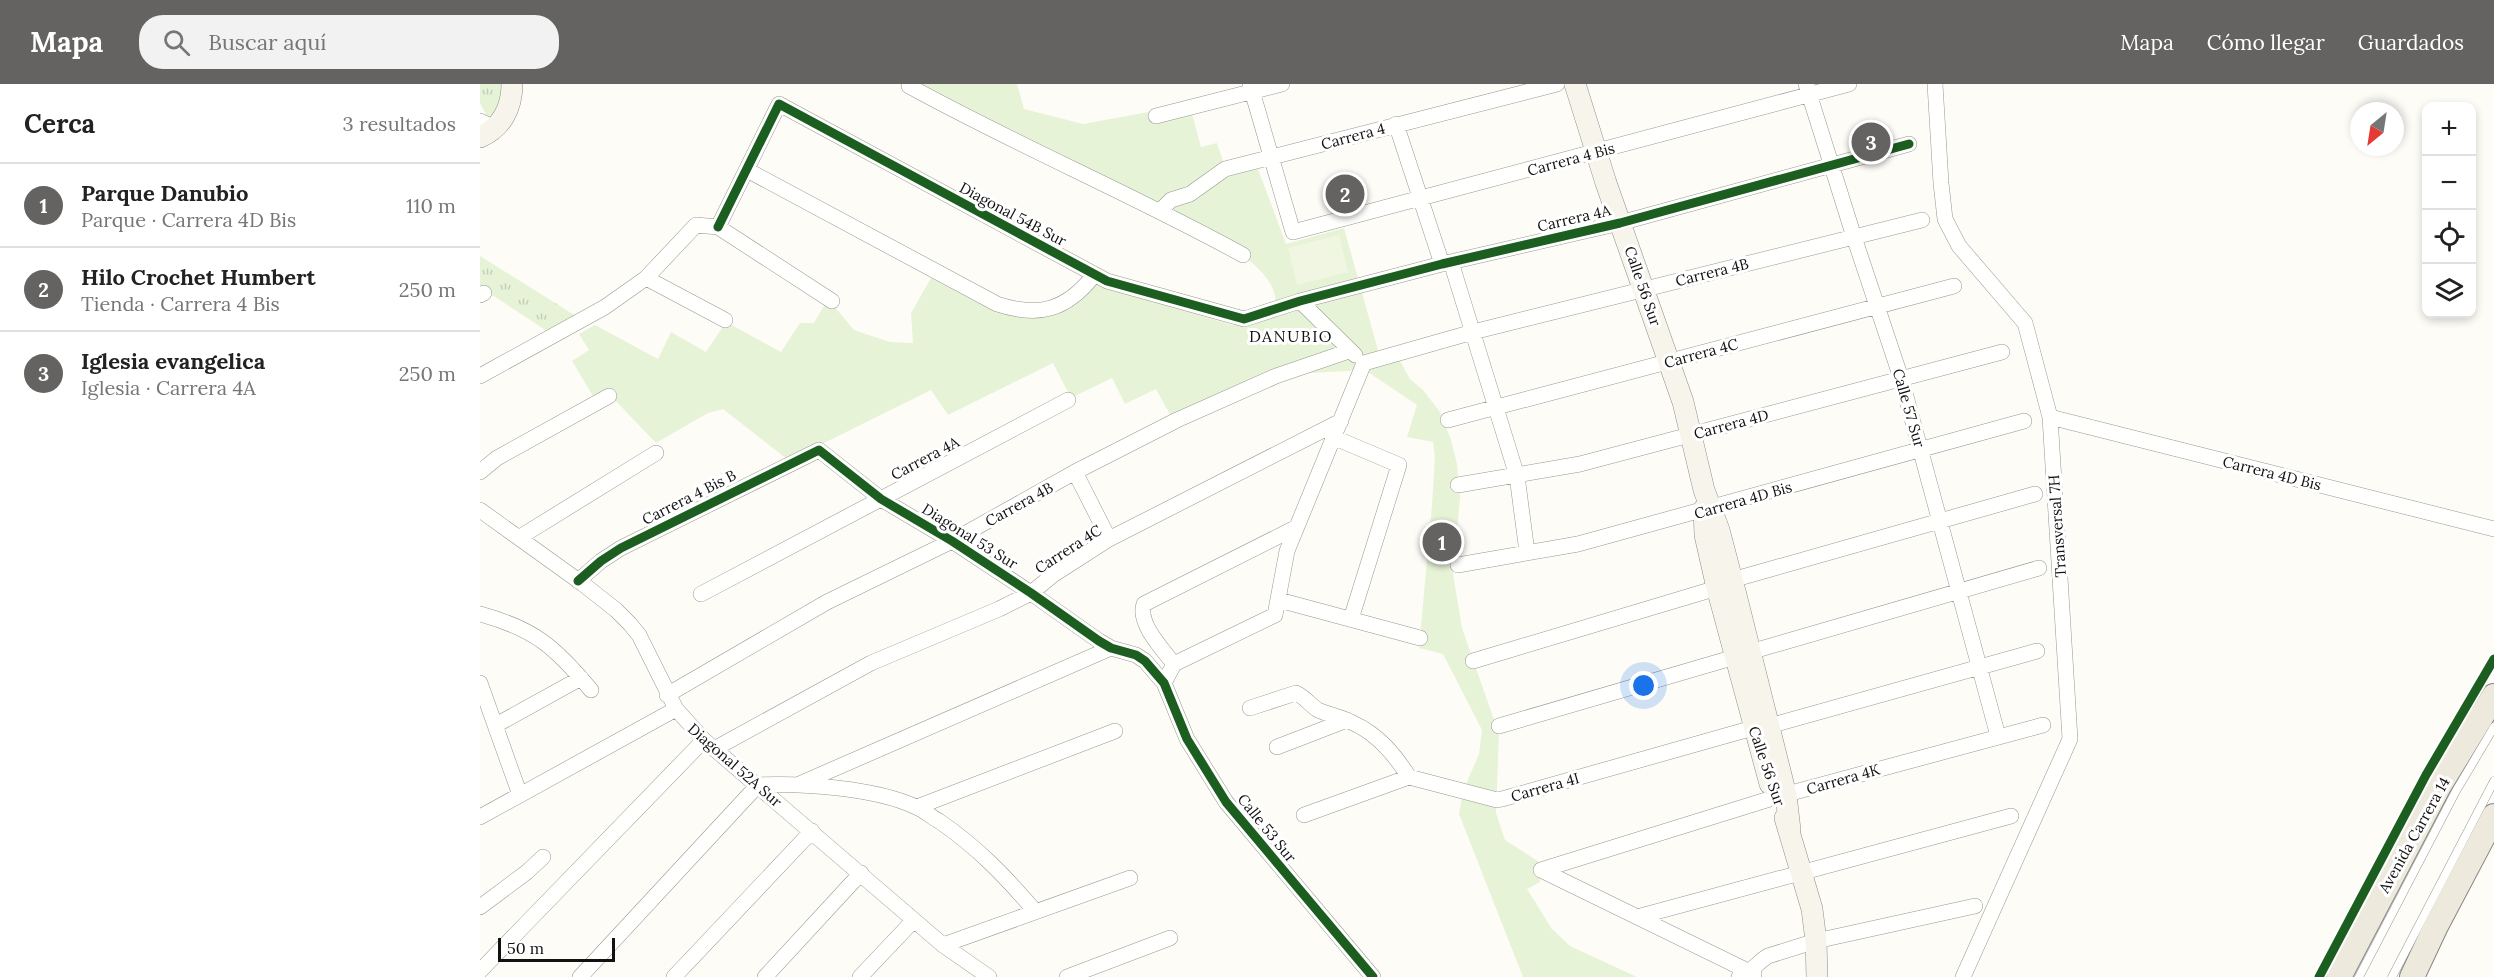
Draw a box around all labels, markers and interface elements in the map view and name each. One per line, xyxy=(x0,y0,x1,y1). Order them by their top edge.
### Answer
search box xyxy=(139,15,559,69)
text: Mapa xyxy=(30,24,103,60)
icon: search xyxy=(160,26,193,59)
text: Buscar aquí xyxy=(208,28,327,56)
text: Mapa xyxy=(2120,29,2174,56)
text: Cómo llegar xyxy=(2207,29,2325,56)
text: Guardados xyxy=(2358,29,2464,56)
north arrow xyxy=(2350,102,2404,156)
map controls xyxy=(2422,102,2476,318)
button: + xyxy=(2422,102,2476,156)
text: Cerca xyxy=(24,107,95,140)
text: 3 resultados xyxy=(343,111,456,136)
street label: Carrera 4 xyxy=(1319,118,1387,154)
pin: 3 xyxy=(1852,120,1890,164)
street label: Carrera 4 Bis xyxy=(1525,138,1617,180)
button: − xyxy=(2422,156,2476,210)
pin: 2 xyxy=(1326,172,1364,216)
street label: Diagonal 54B Sur xyxy=(956,178,1070,250)
text: Parque Danubio xyxy=(81,179,248,207)
text: 1 xyxy=(39,193,48,218)
text: 110 m xyxy=(406,193,456,218)
street label: Carrera 4A xyxy=(1535,200,1613,236)
text: Parque · Carrera 4D Bis xyxy=(81,207,296,232)
button: locate xyxy=(2422,210,2476,264)
street label: Calle 56 Sur xyxy=(1620,244,1666,329)
street label: Carrera 4B xyxy=(1673,254,1751,290)
text: Hilo Crochet Humbert xyxy=(81,263,316,291)
button: layers xyxy=(2422,264,2476,318)
text: 2 xyxy=(38,277,49,302)
text: 250 m xyxy=(399,277,456,302)
text: Tienda · Carrera 4 Bis xyxy=(81,291,280,316)
district label: DANUBIO xyxy=(1249,326,1333,346)
street label: Carrera 4C xyxy=(1662,334,1741,372)
text: Iglesia evangelica xyxy=(81,347,265,375)
text: 3 xyxy=(38,361,49,386)
text: 250 m xyxy=(399,361,456,386)
street label: Calle 57 Sur xyxy=(1889,366,1929,450)
text: Iglesia · Carrera 4A xyxy=(81,375,256,400)
street label: Carrera 4D xyxy=(1692,405,1770,443)
street label: Carrera 4A xyxy=(887,432,963,484)
street label: Carrera 4D Bis xyxy=(2221,452,2323,494)
street label: Carrera 4 Bis B xyxy=(639,465,739,529)
street label: Transversal 7H xyxy=(2044,474,2070,578)
street label: Carrera 4D Bis xyxy=(1692,477,1794,523)
street label: Carrera 4B xyxy=(982,478,1056,530)
street label: Diagonal 53 Sur xyxy=(919,499,1022,573)
street label: Carrera 4C xyxy=(1031,520,1105,578)
pin: 1 xyxy=(1422,520,1462,564)
your location xyxy=(1629,671,1658,700)
street label: Diagonal 52A Sur xyxy=(684,719,786,811)
street label: Calle 56 Sur xyxy=(1744,724,1790,809)
street label: Carrera 4K xyxy=(1804,759,1883,799)
street label: Carrera 4I xyxy=(1509,768,1581,806)
street label: Avenida Carrera 14 xyxy=(2374,774,2454,897)
street label: Calle 53 Sur xyxy=(1234,790,1301,867)
scale bar xyxy=(498,935,615,962)
text: 50 m xyxy=(507,938,544,958)

